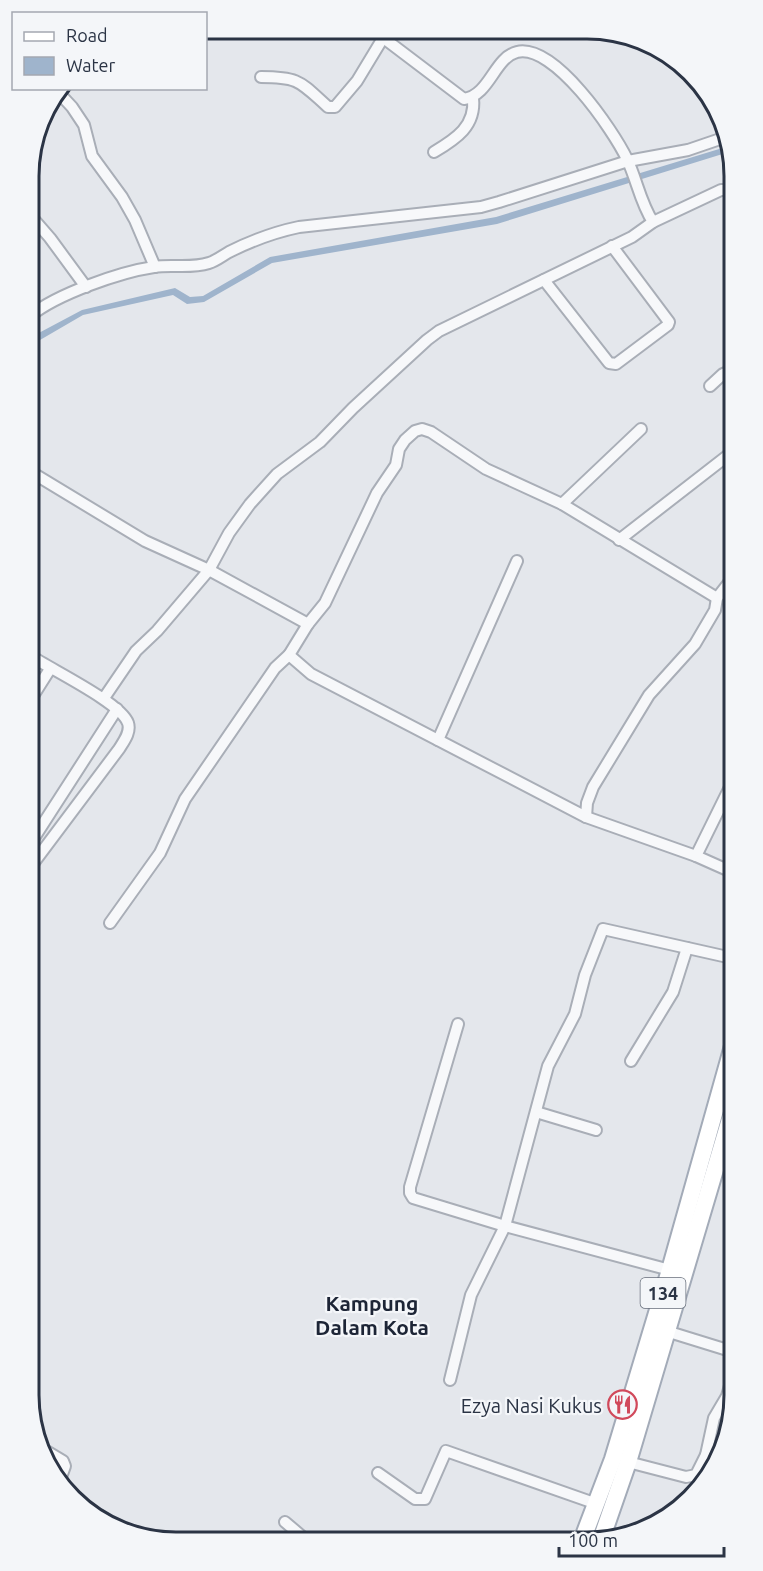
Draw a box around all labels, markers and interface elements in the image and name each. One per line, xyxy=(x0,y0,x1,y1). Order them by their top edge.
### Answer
legend xyxy=(12,12,207,90)
text: Road xyxy=(66,25,108,45)
text: Water xyxy=(66,55,116,75)
road number: 134 xyxy=(640,1278,686,1308)
district label: Kampung Dalam Kota xyxy=(315,1291,429,1339)
restaurant icon: Ezya Nasi Kukus xyxy=(607,1389,639,1421)
place label: Ezya Nasi Kukus xyxy=(461,1394,602,1417)
scale bar xyxy=(559,1520,724,1558)
text: 100 m xyxy=(568,1530,618,1550)

